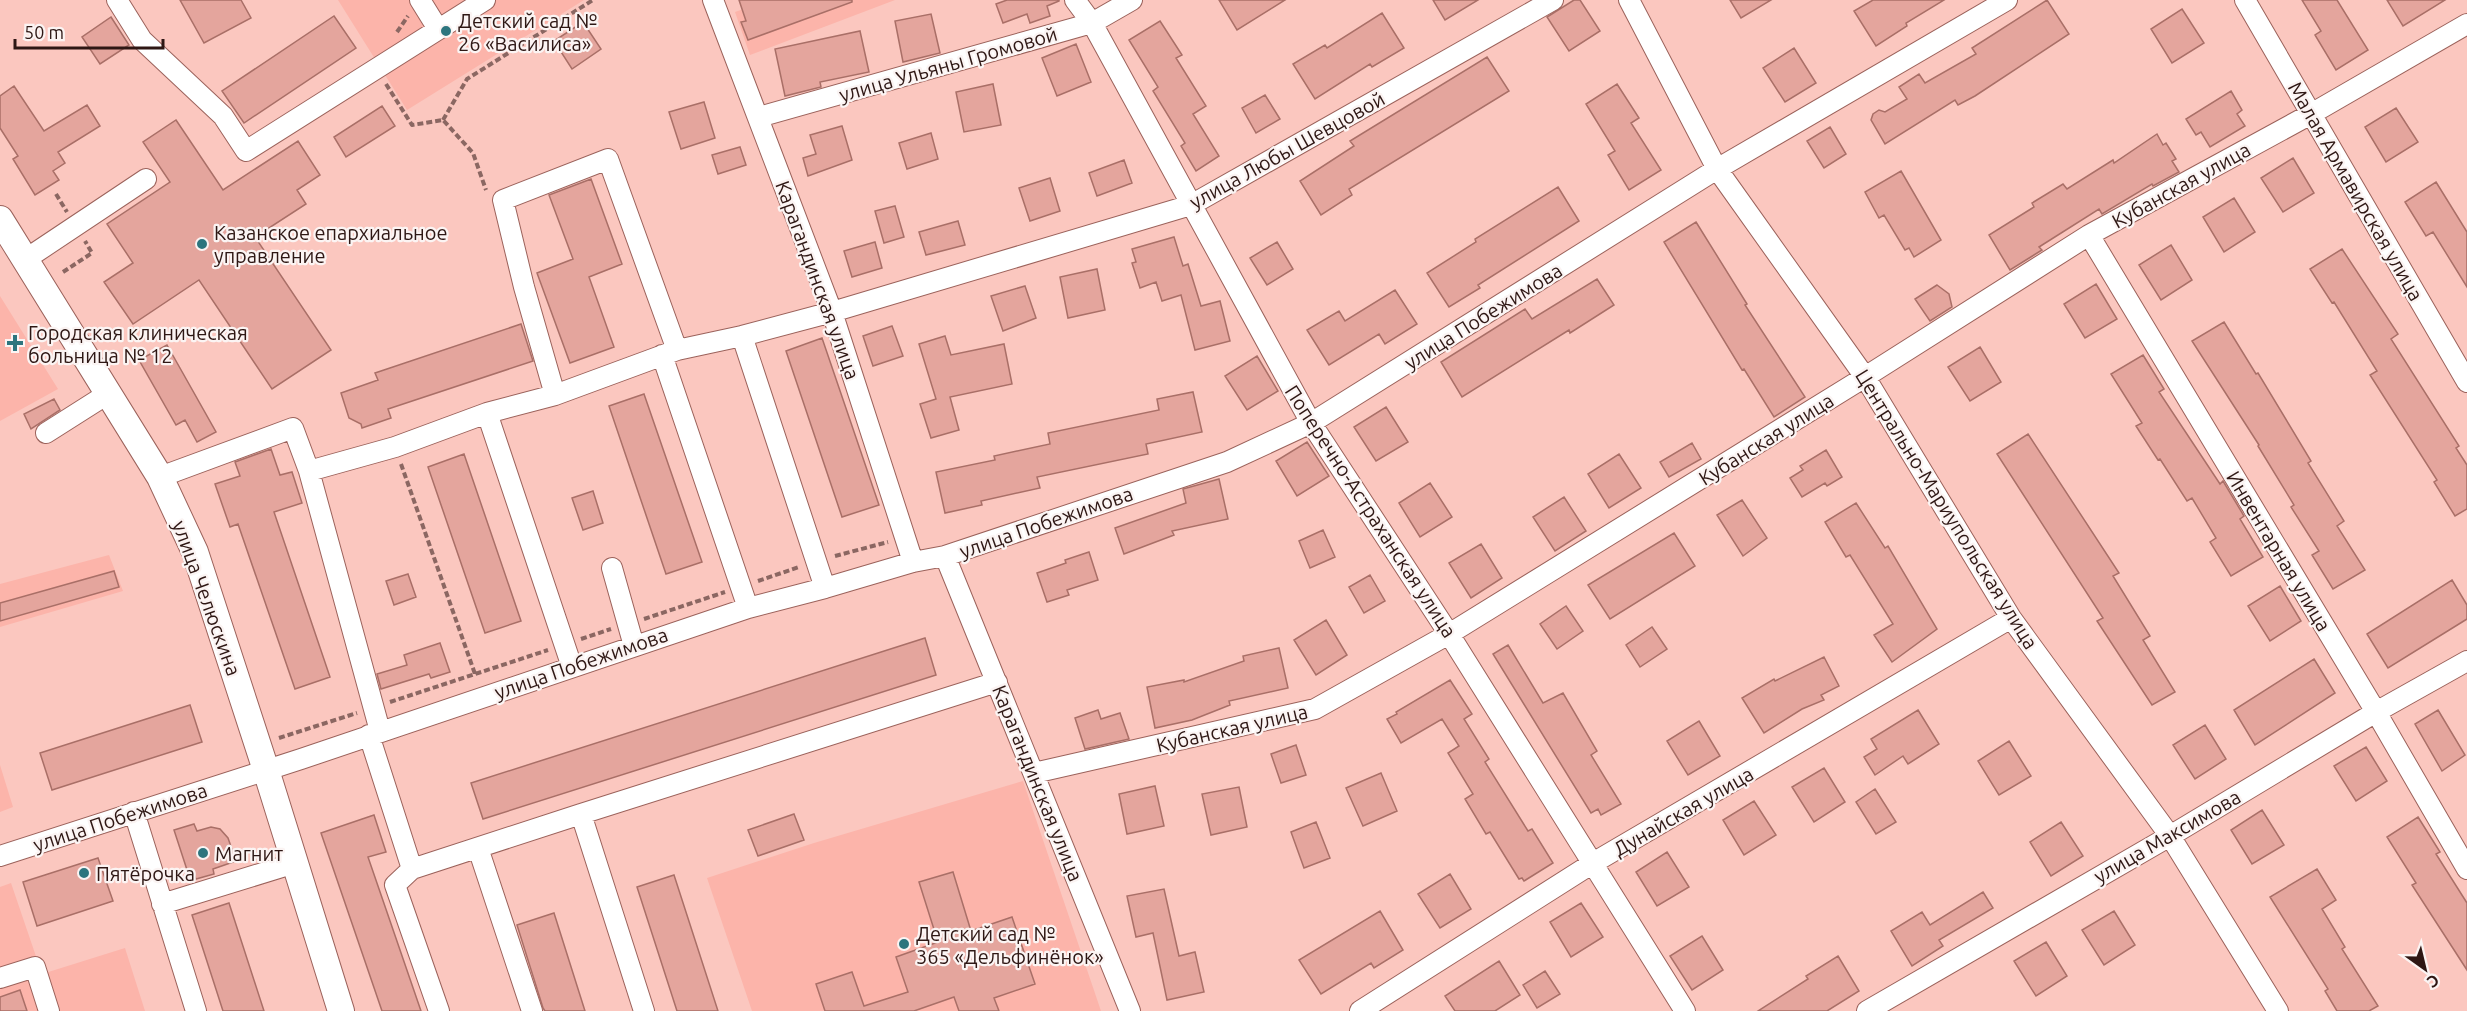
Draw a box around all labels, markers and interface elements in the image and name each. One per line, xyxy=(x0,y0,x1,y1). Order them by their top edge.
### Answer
place label: Детский сад № 26 «Василиса» xyxy=(458,9,598,55)
scale bar xyxy=(15,12,164,50)
text: 50 m xyxy=(24,22,64,42)
street label: улица Ульяны Громовой xyxy=(836,22,1060,106)
marker: Детский сад № 26 «Василиса» xyxy=(439,24,453,38)
street label: Малая Армавирская улица xyxy=(2284,77,2428,305)
street label: улица Любы Шевцовой xyxy=(1185,87,1389,213)
street label: Кубанская улица xyxy=(2108,137,2254,233)
street label: Карагандинская улица xyxy=(771,178,865,382)
place label: Казанское епархиальное управление xyxy=(214,221,448,267)
marker: Казанское епархиальное управление xyxy=(195,237,209,251)
street label: улица Побежимова xyxy=(1400,258,1566,374)
place label: Городская клиническая больница № 12 xyxy=(28,321,248,367)
marker: Городская клиническая больница № 12 xyxy=(6,334,24,352)
street label: Центрально-Мариупольская улица xyxy=(1851,365,2043,653)
street label: Поперечно-Астраханская улица xyxy=(1281,381,1461,641)
street label: Кубанская улица xyxy=(1694,388,1838,490)
street label: Инвентарная улица xyxy=(2222,467,2336,635)
street label: улица Побежимова xyxy=(956,482,1136,562)
street label: улица Челюскина xyxy=(168,517,246,679)
street label: улица Побежимова xyxy=(491,623,671,703)
street label: Карагандинская улица xyxy=(988,682,1088,884)
street label: Кубанская улица xyxy=(1154,699,1310,757)
street label: Дунайская улица xyxy=(1609,762,1757,860)
street label: улица Побежимова xyxy=(30,778,210,856)
street label: улица Максимова xyxy=(2090,785,2244,887)
place label: Магнит xyxy=(215,842,283,865)
marker: Магнит xyxy=(196,846,210,860)
place label: Пятёрочка xyxy=(96,862,195,885)
marker: Пятёрочка xyxy=(77,866,91,880)
place label: Детский сад № 365 «Дельфинёнок» xyxy=(916,922,1104,968)
marker: Детский сад № 365 «Дельфинёнок» xyxy=(897,937,911,951)
north arrow xyxy=(2395,939,2455,999)
text: С xyxy=(2424,971,2443,992)

